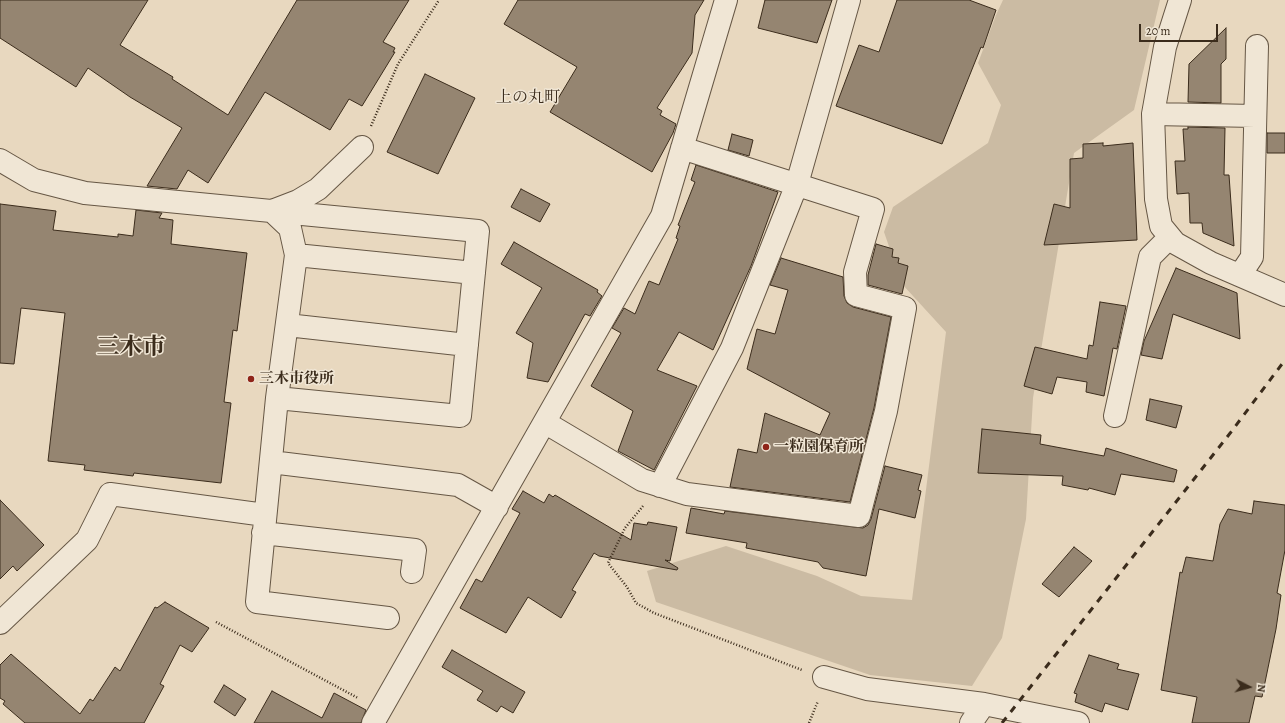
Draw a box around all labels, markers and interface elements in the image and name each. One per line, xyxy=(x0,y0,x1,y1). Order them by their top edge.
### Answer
scale bar xyxy=(1141,16,1220,42)
text: 20 m xyxy=(1146,23,1170,39)
district label: 上の丸町 xyxy=(496,88,560,108)
district label: 三木市 xyxy=(97,334,165,362)
place label: 三木市役所 xyxy=(259,370,334,388)
marker: 三木市役所 xyxy=(246,374,256,384)
place label: 一粒園保育所 xyxy=(774,438,864,456)
marker: 一粒園保育所 xyxy=(761,442,771,452)
north arrow xyxy=(1229,667,1269,707)
text: N xyxy=(1254,684,1269,693)

